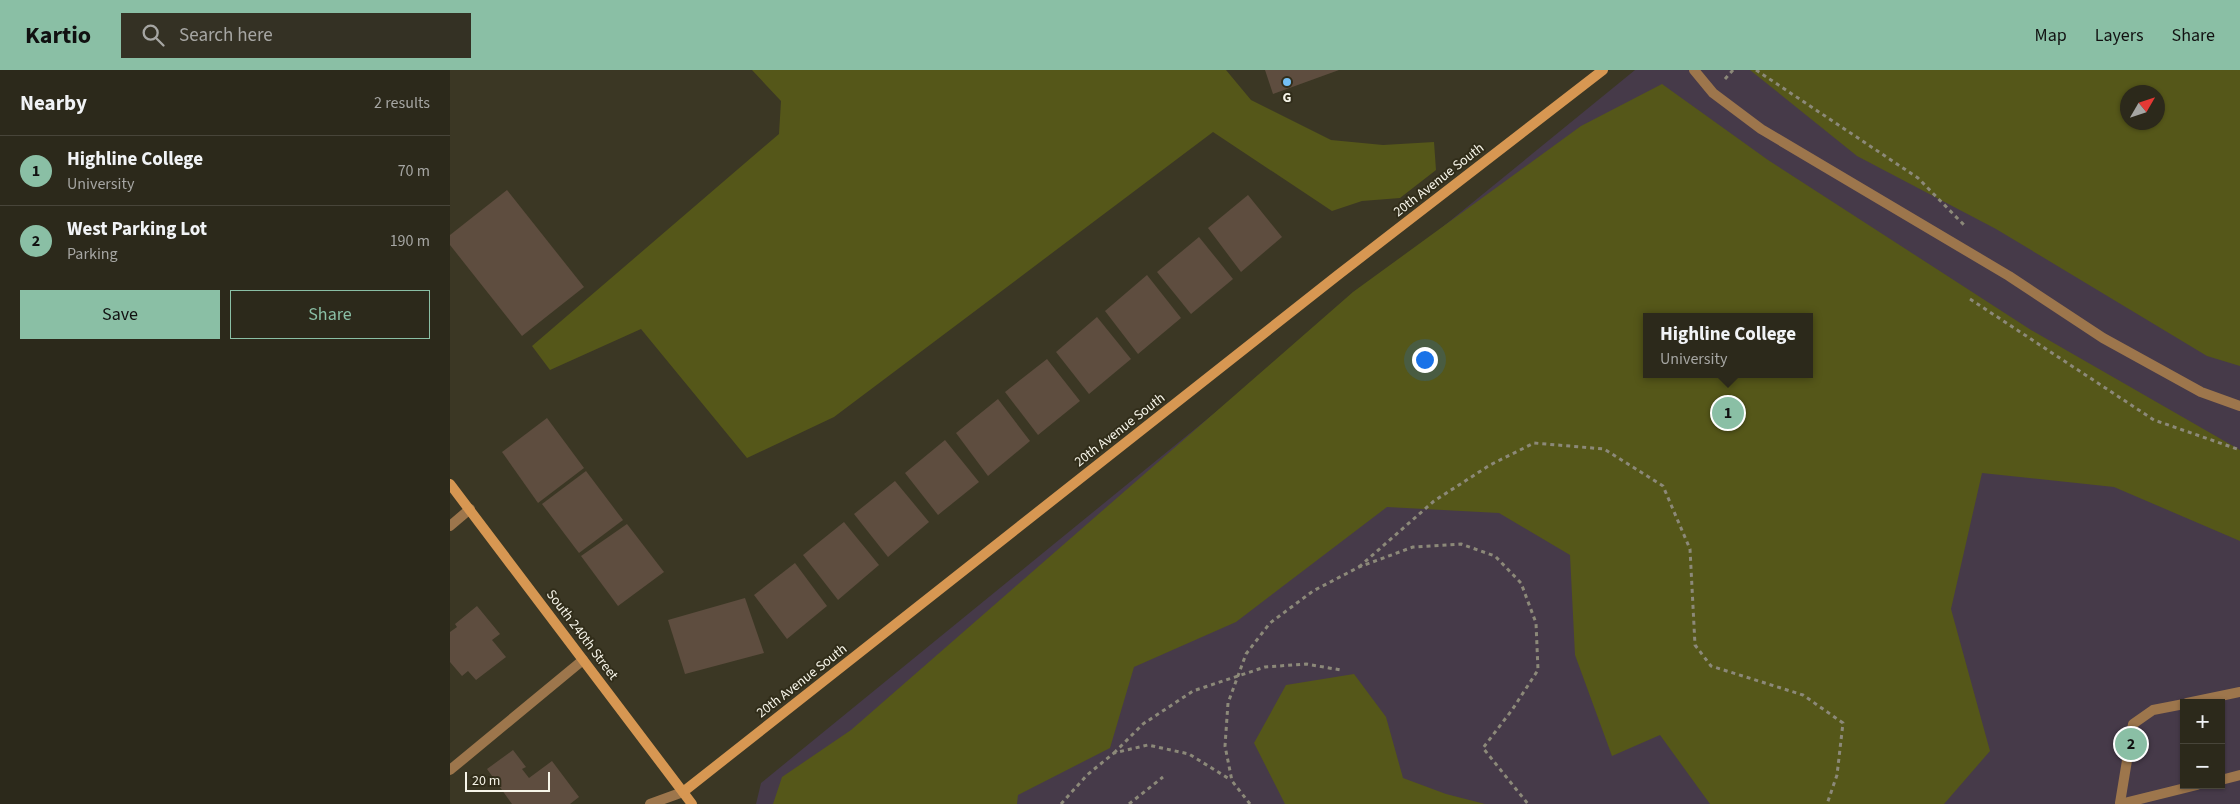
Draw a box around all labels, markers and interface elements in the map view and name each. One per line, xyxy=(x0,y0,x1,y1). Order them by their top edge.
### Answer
search box xyxy=(121,13,471,58)
text: Kartio xyxy=(25,18,91,53)
icon: search xyxy=(139,21,167,49)
text: Search here xyxy=(179,22,273,49)
text: Map xyxy=(2035,23,2067,48)
text: Layers xyxy=(2095,23,2144,48)
text: Share xyxy=(2172,23,2215,48)
marker: G xyxy=(1281,76,1293,88)
north arrow xyxy=(2120,85,2165,130)
text: Nearby xyxy=(20,88,87,118)
place label: G xyxy=(1283,88,1292,108)
text: 2 results xyxy=(374,92,430,114)
street label: 20th Avenue South xyxy=(1389,138,1489,222)
text: Highline College xyxy=(67,146,203,173)
text: 1 xyxy=(32,160,40,182)
text: 70 m xyxy=(398,160,430,182)
text: University xyxy=(67,173,134,195)
text: West Parking Lot xyxy=(67,216,207,243)
text: 2 xyxy=(32,230,40,252)
text: 190 m xyxy=(390,230,430,252)
text: Parking xyxy=(67,243,118,265)
button: Save xyxy=(20,290,220,339)
button: Share xyxy=(230,290,430,339)
popup xyxy=(1643,313,1813,378)
text: Highline College xyxy=(1660,321,1796,348)
your location xyxy=(1412,347,1438,373)
text: University xyxy=(1660,348,1727,370)
street label: 20th Avenue South xyxy=(1070,388,1170,472)
pin: 1 xyxy=(1712,394,1744,432)
street label: South 240th Street xyxy=(541,585,623,685)
street label: 20th Avenue South xyxy=(752,639,852,723)
map controls xyxy=(2180,699,2225,789)
button: + xyxy=(2180,699,2225,744)
pin: 2 xyxy=(2115,725,2147,763)
button: − xyxy=(2180,744,2225,789)
scale bar xyxy=(465,769,550,792)
text: 20 m xyxy=(472,771,500,791)

